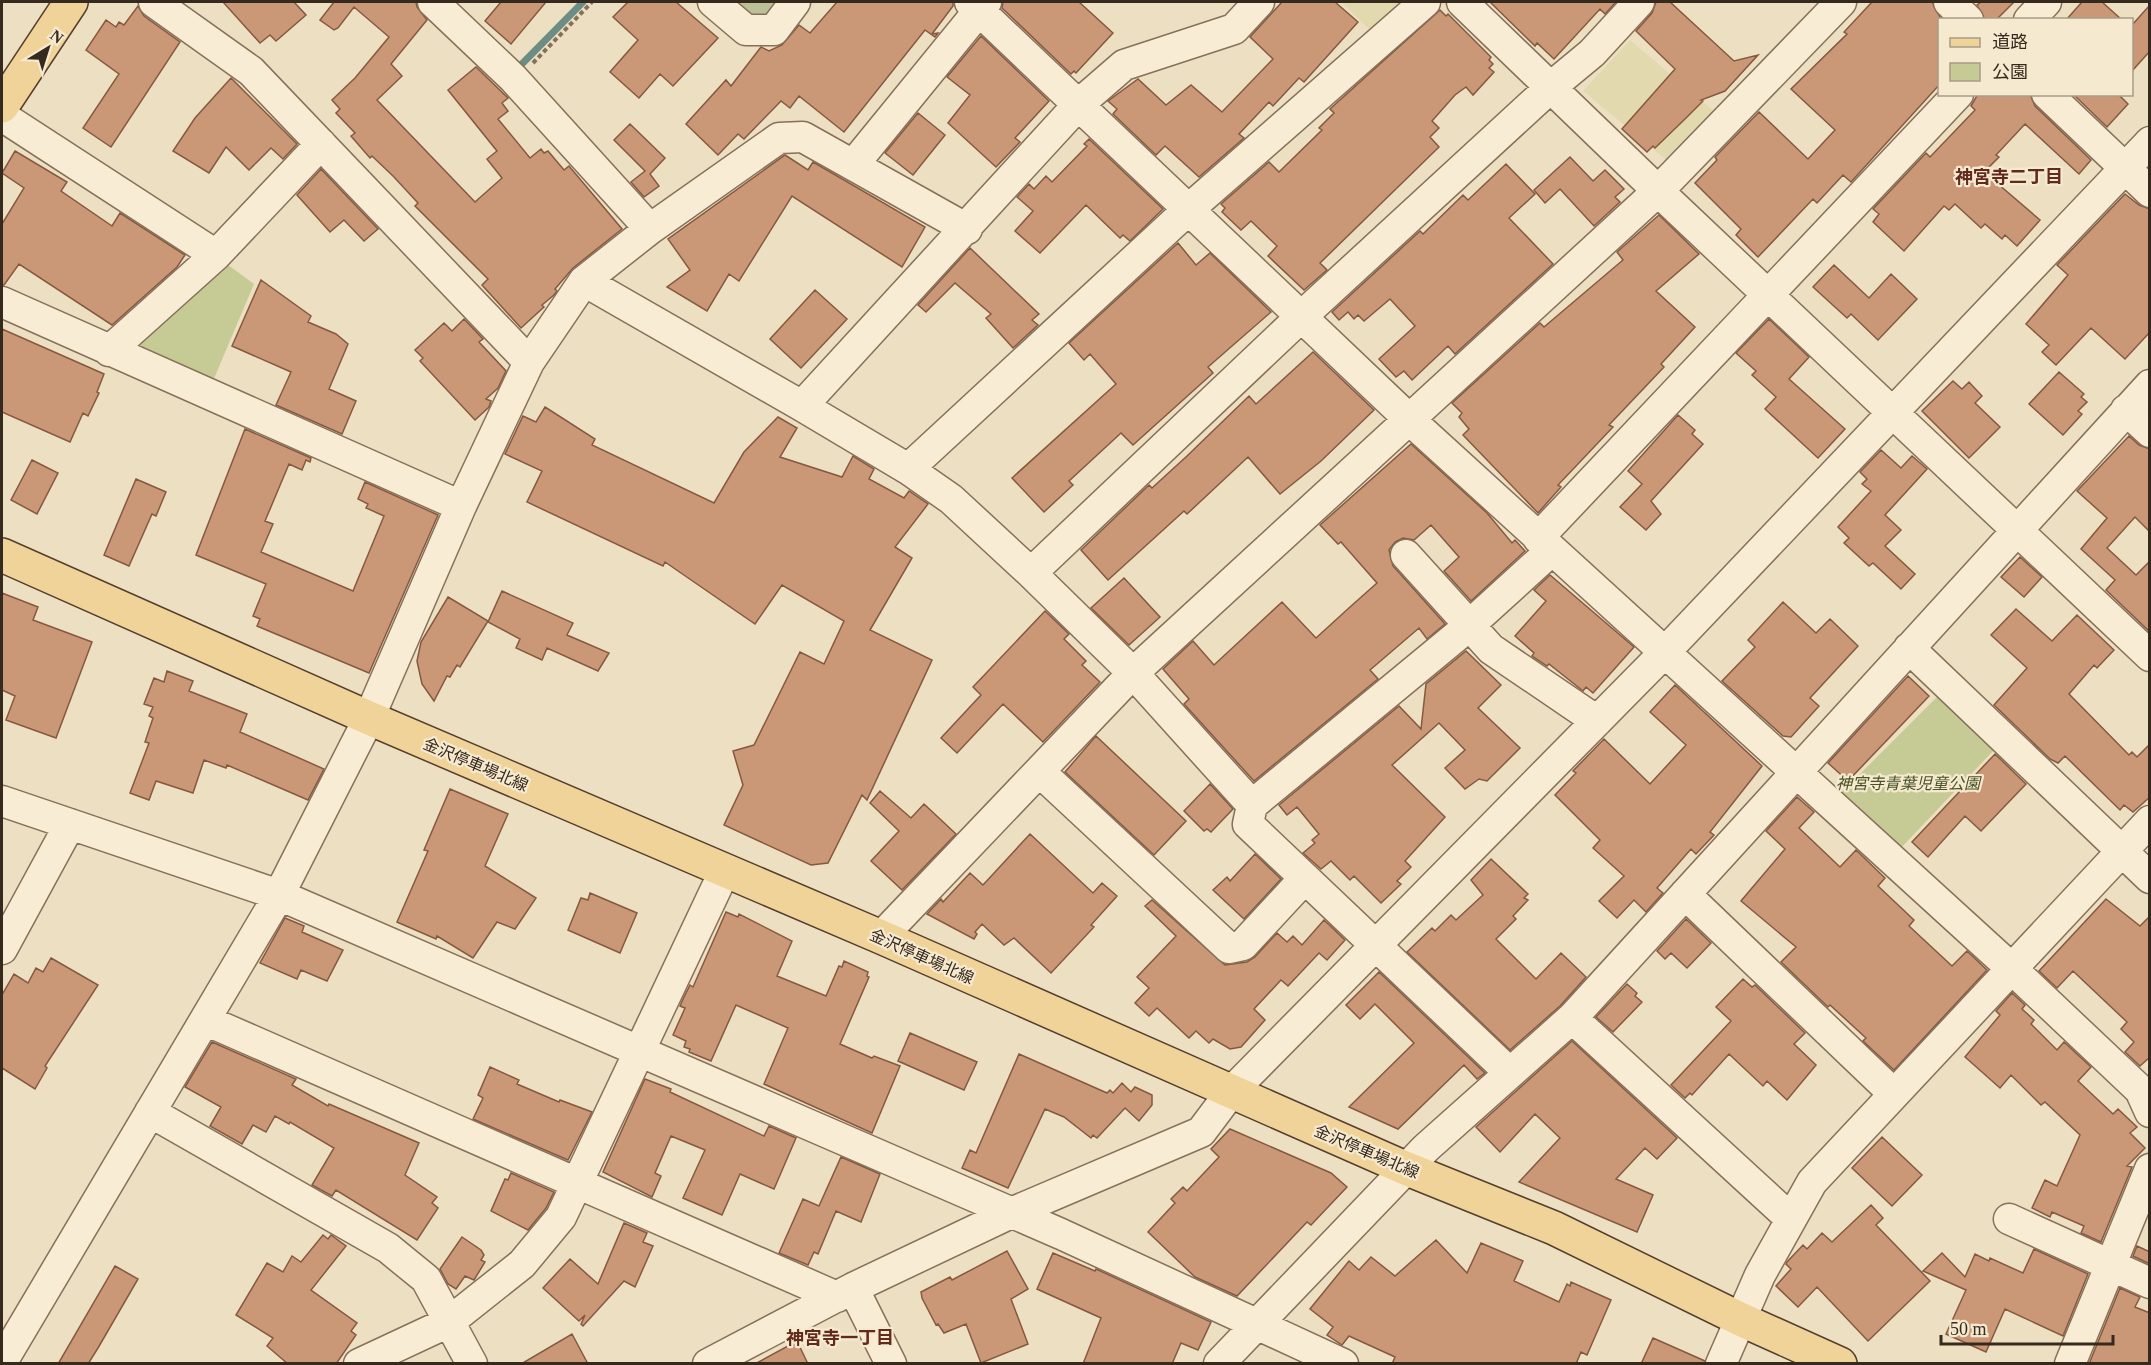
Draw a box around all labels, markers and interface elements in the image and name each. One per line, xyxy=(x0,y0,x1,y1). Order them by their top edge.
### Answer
north arrow xyxy=(18,18,78,78)
legend xyxy=(1938,18,2133,96)
text: N xyxy=(47,26,67,47)
text: 道路 xyxy=(1992,32,2028,52)
text: 公園 xyxy=(1992,62,2028,82)
district label: 神宮寺二丁目 xyxy=(1955,167,2063,187)
street label: 金沢停車場北線 xyxy=(421,735,531,794)
park label: 神宮寺青葉児童公園 xyxy=(1836,775,1982,792)
street label: 金沢停車場北線 xyxy=(867,926,976,987)
street label: 金沢停車場北線 xyxy=(1312,1122,1422,1181)
scale bar xyxy=(1941,1308,2114,1346)
text: 50 m xyxy=(1950,1319,1987,1339)
district label: 神宮寺一丁目 xyxy=(786,1328,894,1348)

